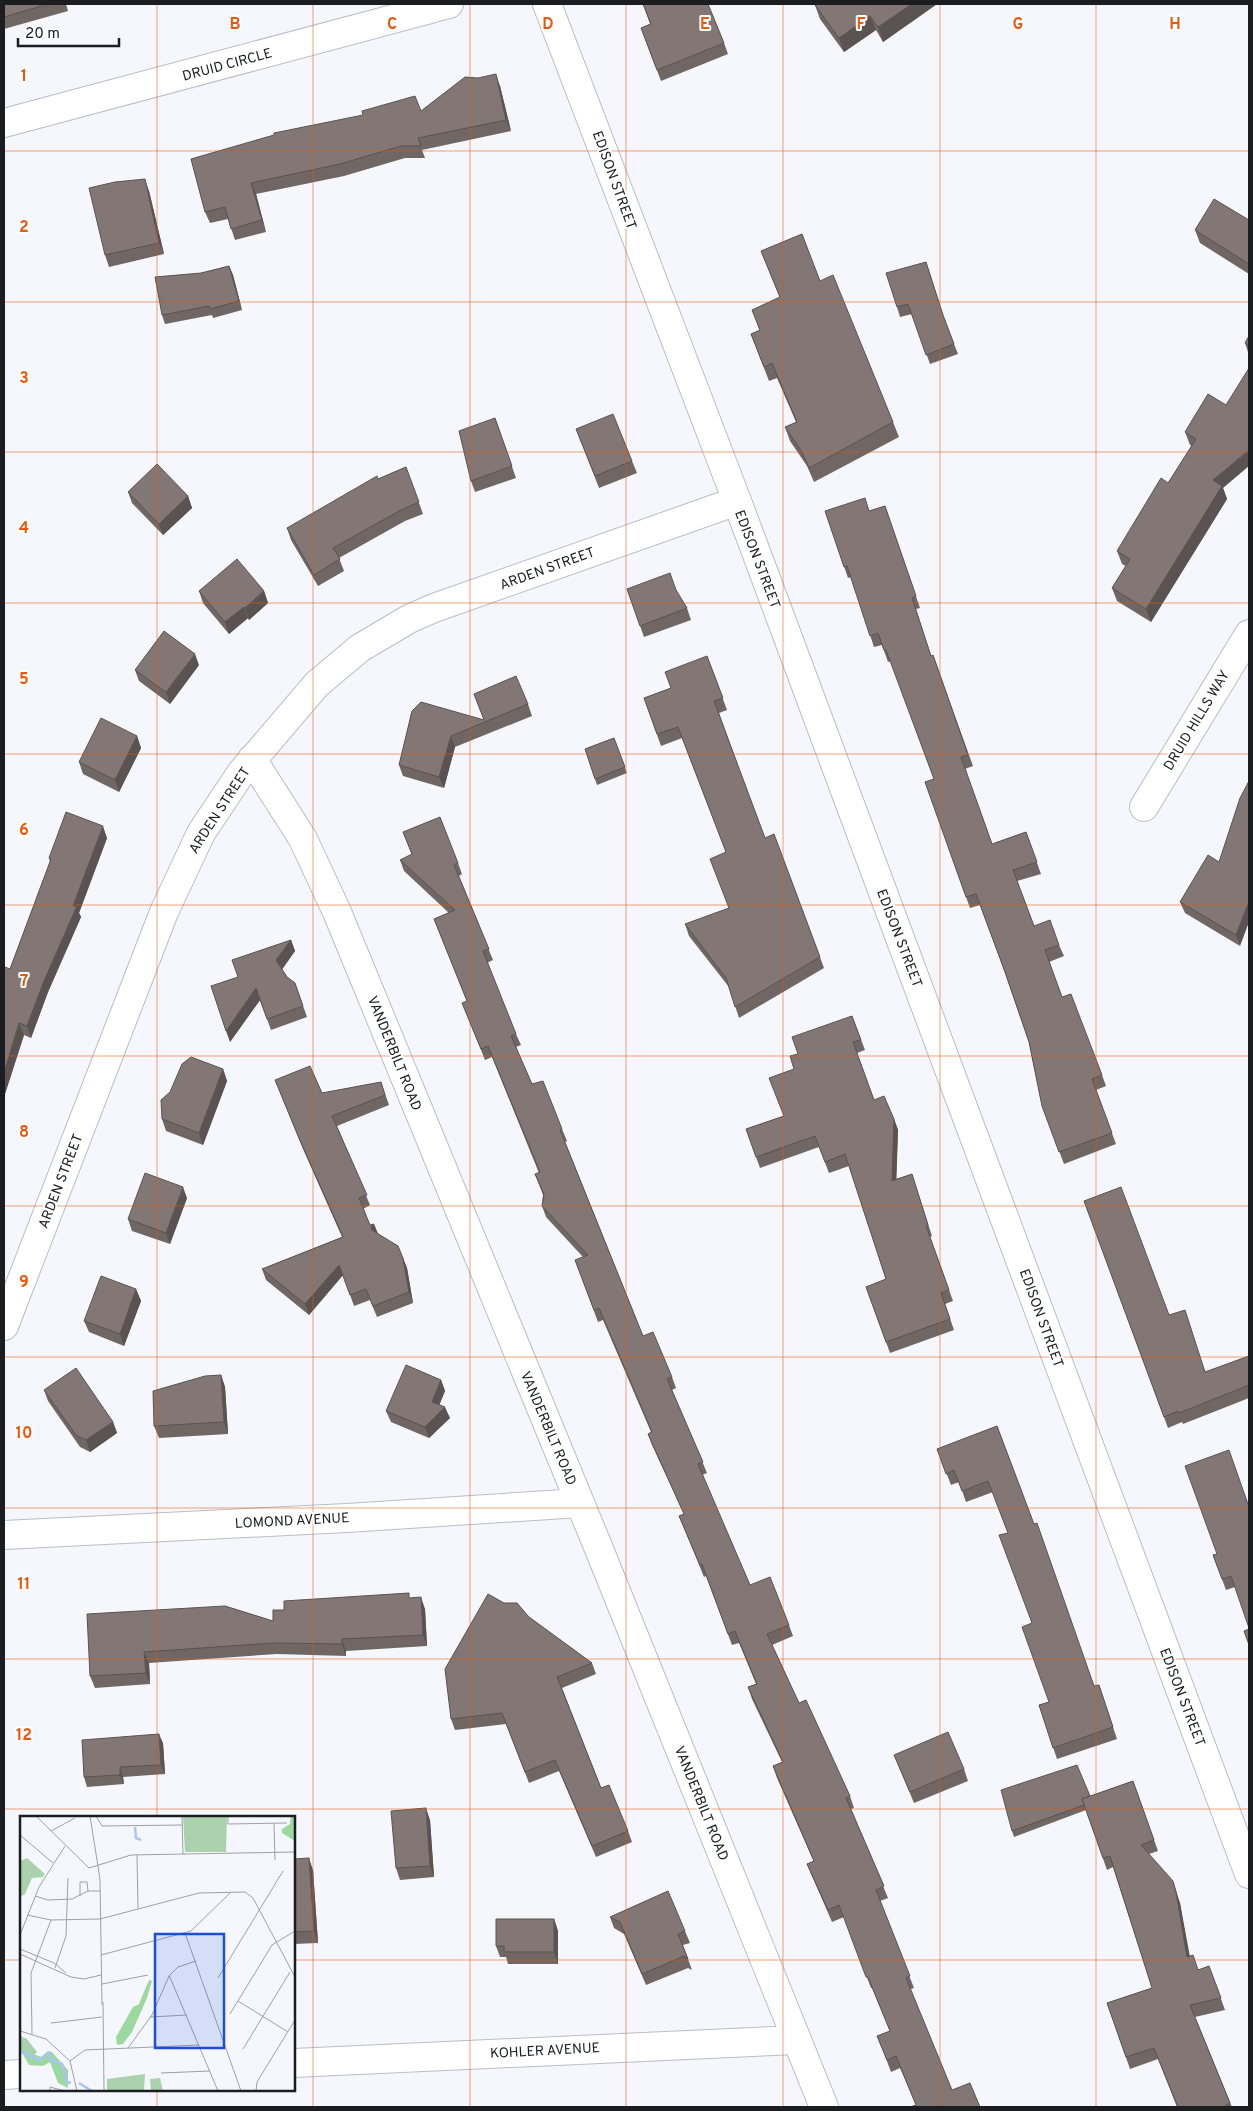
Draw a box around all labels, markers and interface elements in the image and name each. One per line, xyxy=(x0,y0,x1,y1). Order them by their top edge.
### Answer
scale bar xyxy=(18,15,119,47)
text: B xyxy=(229,15,241,35)
text: C xyxy=(387,15,397,35)
text: D xyxy=(542,15,554,35)
text: E xyxy=(700,15,710,35)
text: F xyxy=(856,15,866,35)
text: G xyxy=(1013,15,1023,35)
text: H xyxy=(1169,15,1181,35)
text: 20 m xyxy=(25,25,60,44)
street label: DRUID CIRCLE xyxy=(181,45,274,86)
text: 1 xyxy=(21,67,27,87)
street label: EDISON STREET xyxy=(588,129,639,232)
text: 2 xyxy=(19,218,29,238)
text: 3 xyxy=(19,369,29,389)
street label: EDISON STREET xyxy=(730,508,783,611)
text: 4 xyxy=(19,519,29,539)
street label: ARDEN STREET xyxy=(498,544,597,594)
street label: DRUID HILLS WAY xyxy=(1161,668,1234,774)
text: 5 xyxy=(19,670,29,690)
street label: ARDEN STREET xyxy=(186,764,255,857)
text: 6 xyxy=(19,821,29,841)
street label: EDISON STREET xyxy=(872,887,925,990)
text: 7 xyxy=(20,972,28,992)
street label: VANDERBILT ROAD xyxy=(363,994,424,1113)
text: 8 xyxy=(19,1123,29,1143)
street label: ARDEN STREET xyxy=(36,1132,87,1231)
street label: EDISON STREET xyxy=(1015,1267,1066,1370)
text: 9 xyxy=(19,1273,29,1293)
street label: VANDERBILT ROAD xyxy=(516,1369,579,1488)
text: 10 xyxy=(16,1424,32,1444)
street label: LOMOND AVENUE xyxy=(234,1510,350,1533)
text: 11 xyxy=(18,1575,30,1595)
street label: EDISON STREET xyxy=(1155,1646,1208,1749)
text: 12 xyxy=(16,1726,32,1746)
street label: VANDERBILT ROAD xyxy=(670,1744,731,1863)
inset map xyxy=(20,1816,295,2091)
street label: KOHLER AVENUE xyxy=(490,2040,600,2063)

